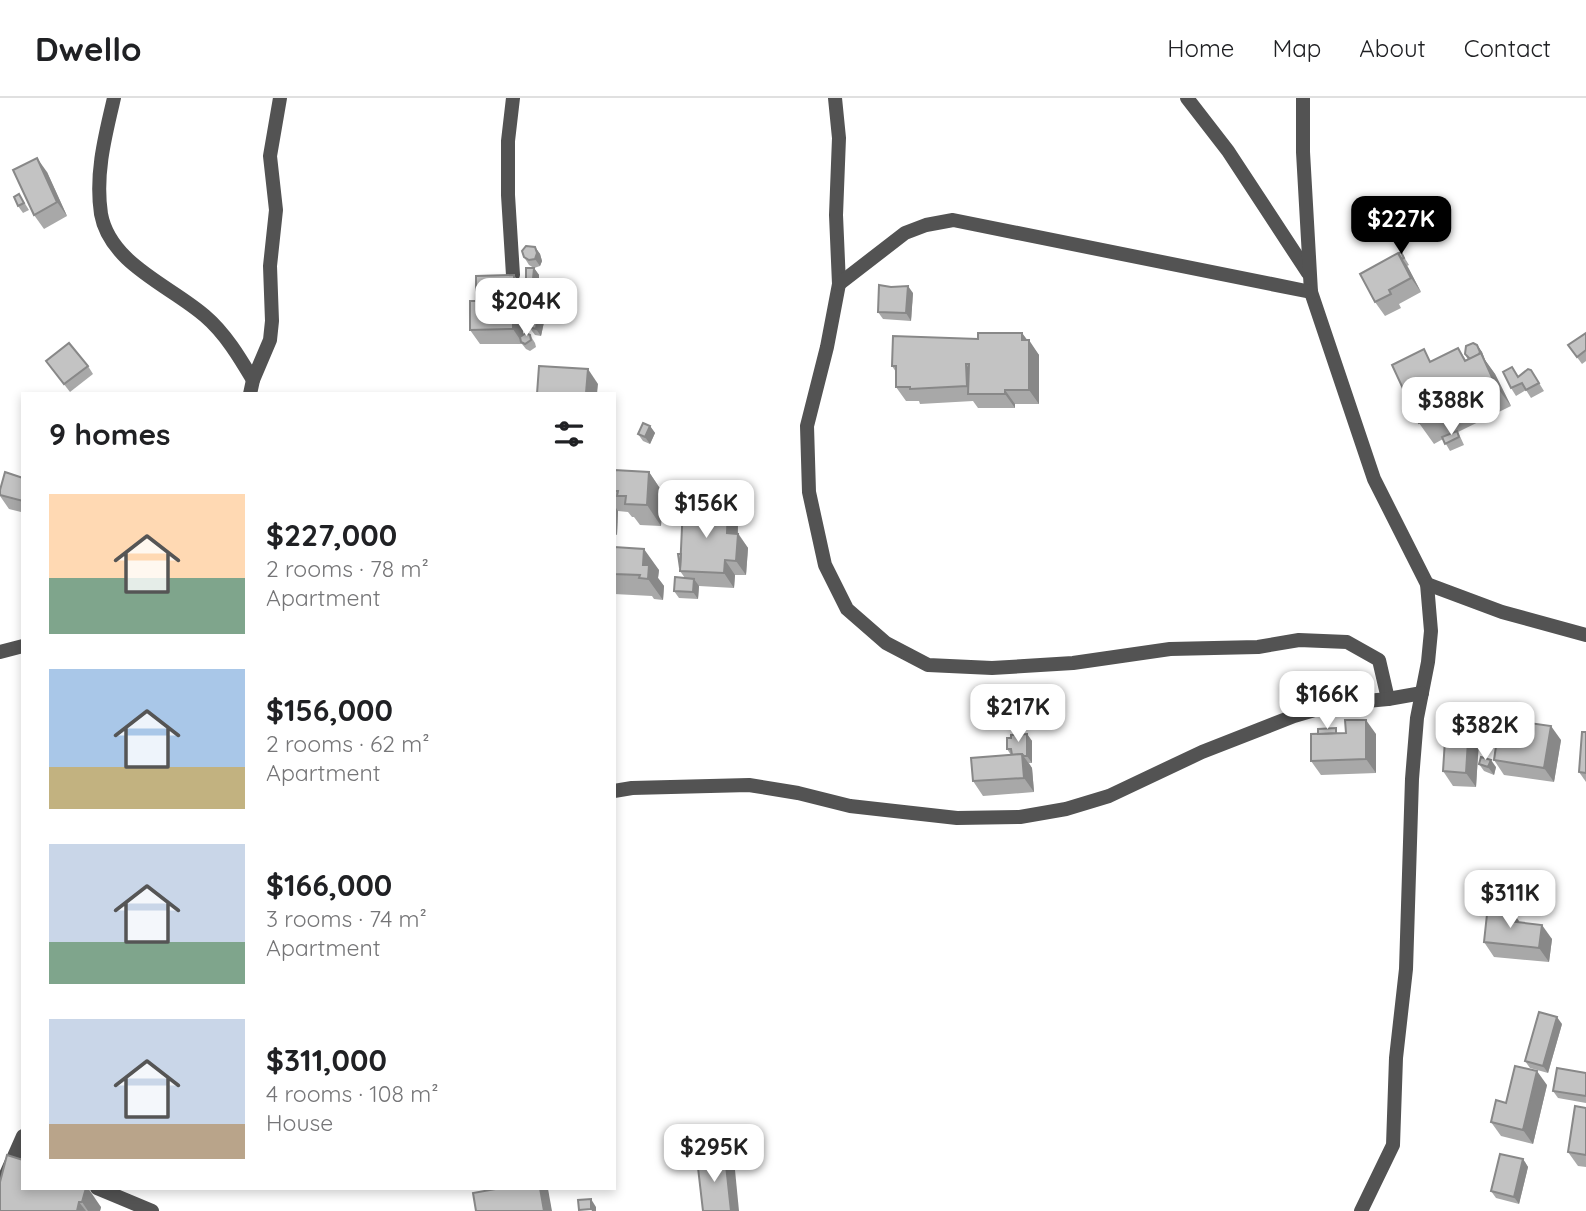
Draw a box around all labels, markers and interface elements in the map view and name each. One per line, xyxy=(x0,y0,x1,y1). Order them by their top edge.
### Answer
text: Dwello xyxy=(35,28,142,69)
text: Home xyxy=(1167,33,1234,63)
text: Map xyxy=(1272,33,1321,63)
text: About xyxy=(1359,33,1426,63)
text: Contact xyxy=(1464,33,1551,63)
pin: $227K xyxy=(1352,197,1450,256)
text: $227K xyxy=(1367,204,1435,233)
pin: $204K xyxy=(477,278,575,338)
text: $204K xyxy=(491,286,561,315)
pin: $388K xyxy=(1402,378,1500,437)
text: $388K xyxy=(1418,385,1484,414)
text: 9 homes xyxy=(49,415,171,453)
icon: filters xyxy=(550,415,588,453)
pin: $156K xyxy=(657,480,755,540)
text: $156K xyxy=(674,488,738,517)
text: $227,000 xyxy=(266,516,397,554)
icon: home xyxy=(105,522,189,606)
text: 2 rooms · 78 m² xyxy=(266,554,429,583)
text: Apartment xyxy=(266,583,380,612)
pin: $166K xyxy=(1278,672,1376,731)
text: $166K xyxy=(1295,679,1359,708)
pin: $217K xyxy=(969,684,1067,744)
text: $156,000 xyxy=(266,691,393,729)
text: $217K xyxy=(986,692,1050,721)
icon: home xyxy=(105,697,189,781)
pin: $382K xyxy=(1436,702,1534,762)
text: $382K xyxy=(1452,710,1518,739)
text: 2 rooms · 62 m² xyxy=(266,729,430,758)
text: Apartment xyxy=(266,758,380,787)
text: $166,000 xyxy=(266,866,392,904)
pin: $311K xyxy=(1461,870,1559,930)
icon: home xyxy=(105,872,189,956)
text: $311K xyxy=(1480,878,1540,907)
text: 3 rooms · 74 m² xyxy=(266,904,427,933)
text: Apartment xyxy=(266,933,380,962)
text: $311,000 xyxy=(266,1041,387,1079)
icon: home xyxy=(105,1047,189,1131)
text: 4 rooms · 108 m² xyxy=(266,1079,439,1108)
text: House xyxy=(266,1108,333,1137)
pin: $295K xyxy=(665,1124,763,1184)
text: $295K xyxy=(680,1132,748,1161)

